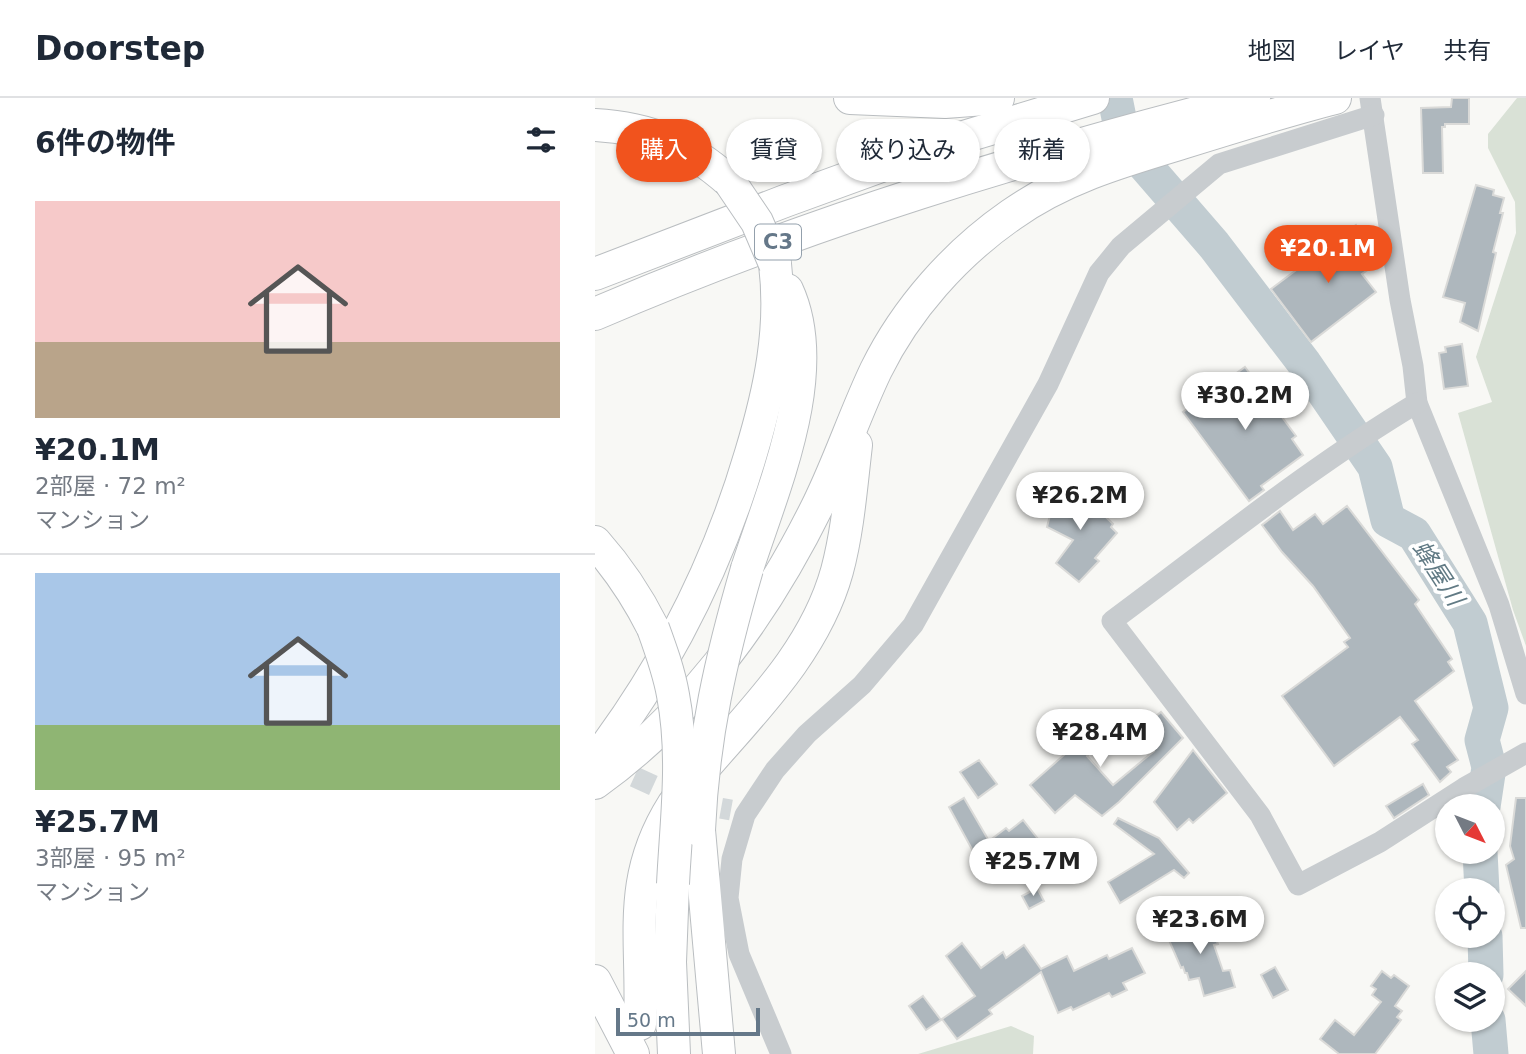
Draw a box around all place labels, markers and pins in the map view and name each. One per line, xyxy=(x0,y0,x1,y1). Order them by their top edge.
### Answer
pin: ¥20.1M xyxy=(1271,226,1385,285)
pin: ¥30.2M xyxy=(1188,372,1302,432)
pin: ¥26.2M xyxy=(1023,472,1137,532)
pin: ¥28.4M xyxy=(1043,710,1157,769)
pin: ¥25.7M xyxy=(976,838,1090,898)
pin: ¥23.6M xyxy=(1143,896,1257,956)

